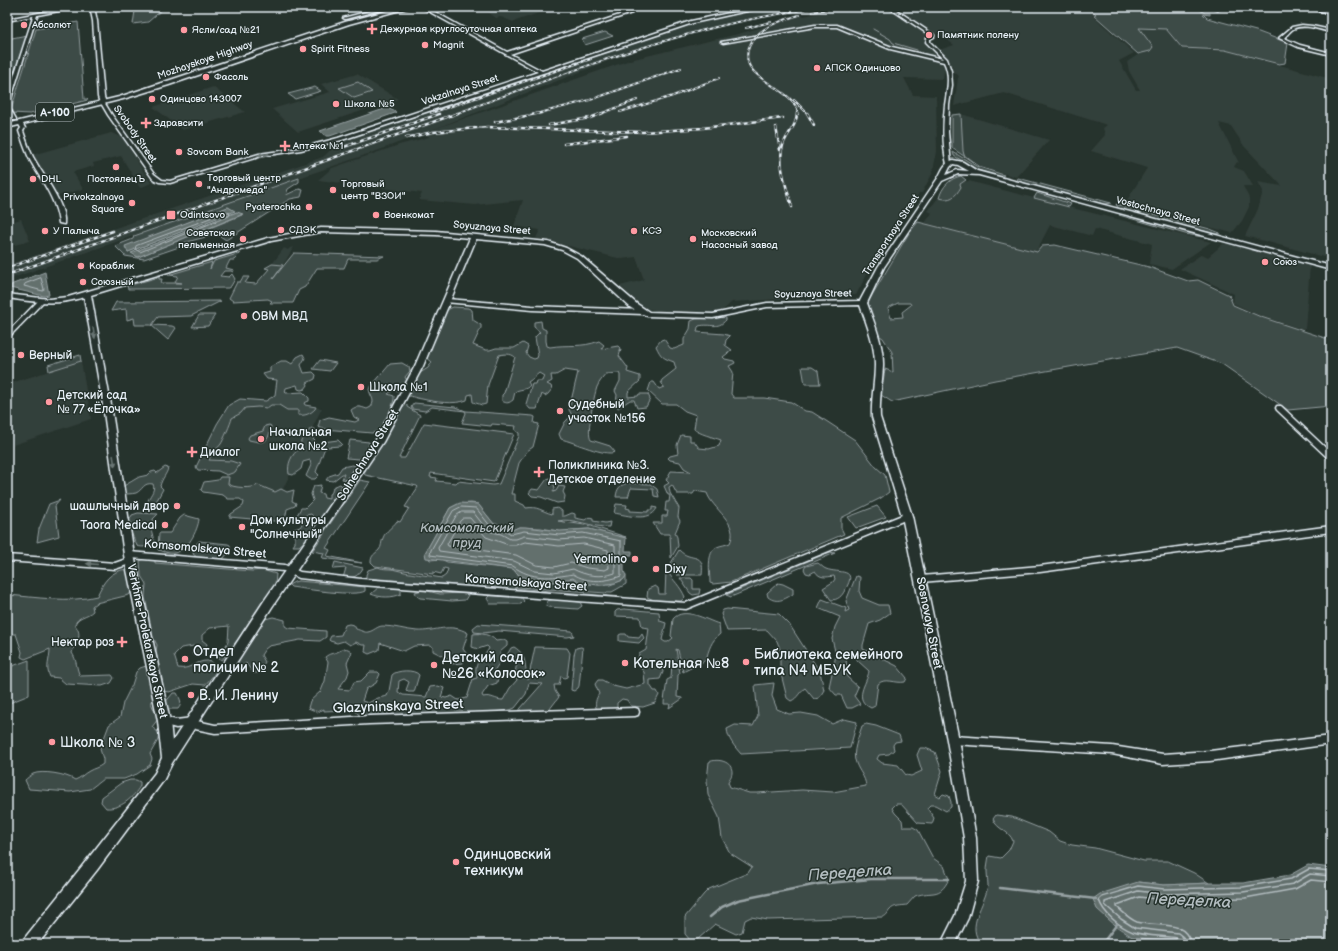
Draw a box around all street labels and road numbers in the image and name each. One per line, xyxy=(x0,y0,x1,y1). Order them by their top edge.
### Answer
street label: Mozhayskoye Highway xyxy=(156,38,255,82)
street label: Vokzalnaya Street xyxy=(420,72,500,108)
road number: А-100 xyxy=(36,103,74,121)
street label: Svobody Street xyxy=(111,103,159,165)
street label: Transportnaya Street xyxy=(860,192,922,278)
street label: Vostochnaya Street xyxy=(1115,194,1201,228)
street label: Soyuznaya Street xyxy=(453,219,531,237)
street label: Soyuznaya Street xyxy=(774,287,852,301)
street label: Solnechnaya Street xyxy=(334,406,402,504)
street label: Komsomolskaya Street xyxy=(143,536,267,562)
street label: Verkhne-Proletarskaya Street xyxy=(123,562,171,720)
street label: Komsomolskaya Street xyxy=(464,571,588,595)
street label: Sosnovaya Street xyxy=(913,576,945,671)
street label: Glazyninskaya Street xyxy=(332,695,464,717)

